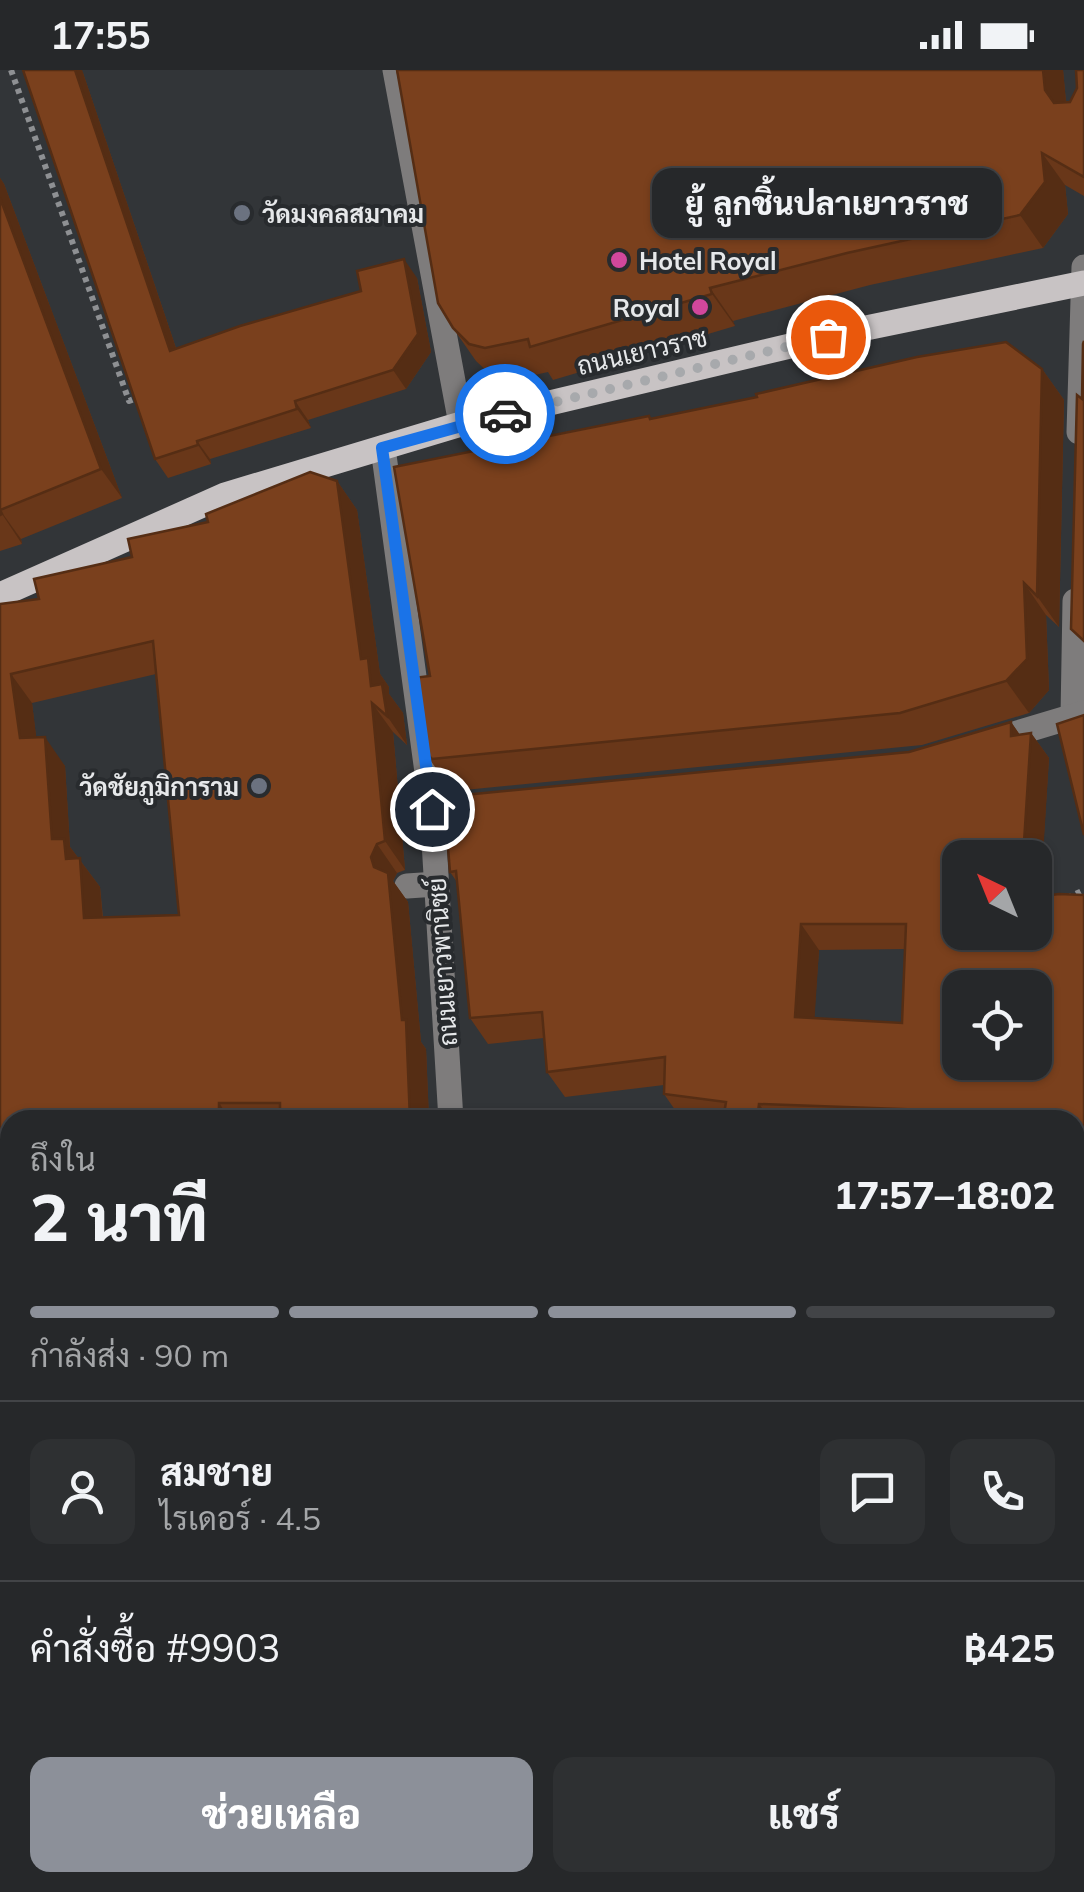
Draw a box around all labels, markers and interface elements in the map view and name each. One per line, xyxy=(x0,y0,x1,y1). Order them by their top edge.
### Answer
text: 17:55 xyxy=(50,11,151,59)
callout: ยู้ ลูกชิ้นปลาเยาวราช xyxy=(653,167,1003,237)
text: ยู้ ลูกชิ้นปลาเยาวราช xyxy=(685,183,969,223)
place label: วัดมงคลสมาคม xyxy=(262,198,424,229)
marker: วัดมงคลสมาคม xyxy=(231,202,253,224)
place label: Hotel Royal xyxy=(639,245,777,276)
marker: Hotel Royal xyxy=(608,249,630,271)
place label: Royal xyxy=(613,292,680,323)
pin xyxy=(786,295,871,380)
marker: Royal xyxy=(689,296,711,318)
icon: bag xyxy=(801,310,856,365)
street label: ถนนเยาวราช xyxy=(574,321,710,381)
courier xyxy=(455,364,555,464)
icon: car xyxy=(478,387,533,442)
pin xyxy=(390,767,475,852)
place label: วัดชัยภูมิการาม xyxy=(79,771,239,805)
marker: วัดชัยภูมิการาม xyxy=(248,775,270,797)
icon: home xyxy=(405,782,460,837)
north arrow xyxy=(942,840,1052,950)
map controls xyxy=(942,840,1052,1080)
street label: ถนนเยาวพานิชย์ xyxy=(420,877,463,1047)
button: locate xyxy=(942,970,1052,1080)
text: ถึงใน xyxy=(30,1139,96,1179)
text: 17:57–18:02 xyxy=(834,1171,1055,1219)
text: 2 นาที xyxy=(30,1176,208,1257)
text: กำลังส่ง · 90 m xyxy=(30,1335,229,1375)
button: person xyxy=(30,1439,135,1544)
button: chat xyxy=(820,1439,925,1544)
button: phone xyxy=(950,1439,1055,1544)
text: สมชาย xyxy=(160,1448,273,1496)
text: ไรเดอร์ · 4.5 xyxy=(160,1498,321,1538)
text: คำสั่งซื้อ #9903 xyxy=(30,1624,280,1672)
text: ฿425 xyxy=(964,1624,1055,1672)
button: ช่วยเหลือ xyxy=(30,1757,533,1872)
button: แชร์ xyxy=(553,1757,1055,1872)

